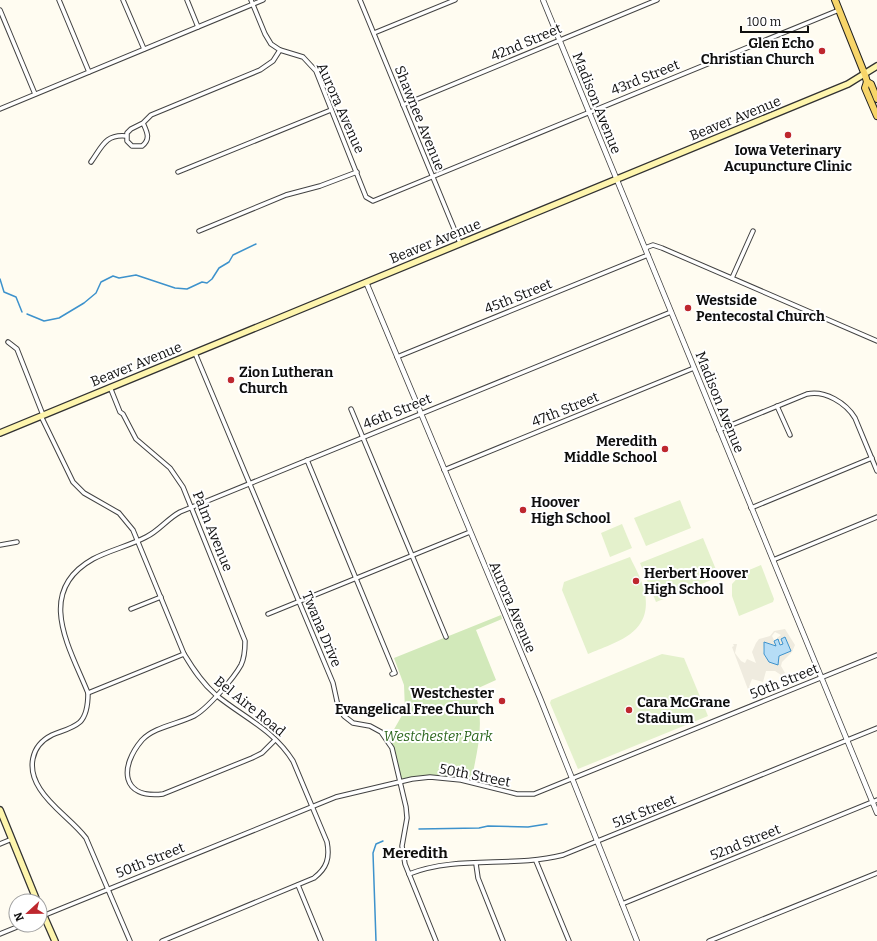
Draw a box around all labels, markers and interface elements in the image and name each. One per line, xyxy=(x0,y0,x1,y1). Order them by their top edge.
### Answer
scale bar xyxy=(741,8,808,34)
text: 100 m xyxy=(747,15,782,29)
street label: 42nd Street xyxy=(488,20,564,65)
place label: Glen Echo Christian Church xyxy=(701,35,814,68)
marker: Glen Echo Christian Church xyxy=(817,46,827,56)
street label: Madison Avenue xyxy=(568,50,625,156)
street label: 43rd Street xyxy=(608,56,682,99)
street label: Aurora Avenue xyxy=(313,60,368,156)
street label: Shawnee Avenue xyxy=(391,63,448,173)
street label: Beaver Avenue xyxy=(687,92,783,144)
marker: Iowa Veterinary Acupuncture Clinic xyxy=(783,130,793,140)
place label: Iowa Veterinary Acupuncture Clinic xyxy=(724,142,852,175)
street label: Beaver Avenue xyxy=(387,215,483,267)
street label: 45th Street xyxy=(482,275,555,318)
place label: Westside Pentecostal Church xyxy=(696,292,825,325)
marker: Westside Pentecostal Church xyxy=(683,303,693,313)
street label: Beaver Avenue xyxy=(88,338,184,390)
street label: Madison Avenue xyxy=(691,349,748,455)
place label: Zion Lutheran Church xyxy=(239,364,333,397)
marker: Zion Lutheran Church xyxy=(226,375,236,385)
street label: 47th Street xyxy=(529,388,601,431)
street label: 46th Street xyxy=(360,390,434,433)
place label: Meredith Middle School xyxy=(564,433,658,466)
marker: Meredith Middle School xyxy=(660,444,670,454)
street label: Palm Avenue xyxy=(189,489,236,574)
place label: Hoover High School xyxy=(531,494,611,527)
marker: Hoover High School xyxy=(518,505,528,515)
street label: Aurora Avenue xyxy=(486,559,539,655)
place label: Herbert Hoover High School xyxy=(644,565,748,598)
marker: Herbert Hoover High School xyxy=(631,576,641,586)
street label: Twana Drive xyxy=(298,589,345,670)
street label: 50th Street xyxy=(747,660,821,703)
street label: Bel Aire Road xyxy=(211,673,289,740)
place label: Westchester Evangelical Free Church xyxy=(335,685,494,718)
place label: Cara McGrane Stadium xyxy=(637,694,730,727)
marker: Westchester Evangelical Free Church xyxy=(497,696,507,706)
marker: Cara McGrane Stadium xyxy=(624,705,634,715)
park label: Westchester Park xyxy=(383,728,493,745)
street label: 50th Street xyxy=(438,760,512,791)
street label: 51st Street xyxy=(610,791,678,832)
street label: 52nd Street xyxy=(708,821,783,864)
street label: 50th Street xyxy=(113,839,187,882)
district label: Meredith xyxy=(382,844,448,862)
north arrow xyxy=(8,893,48,933)
text: N xyxy=(11,910,27,923)

